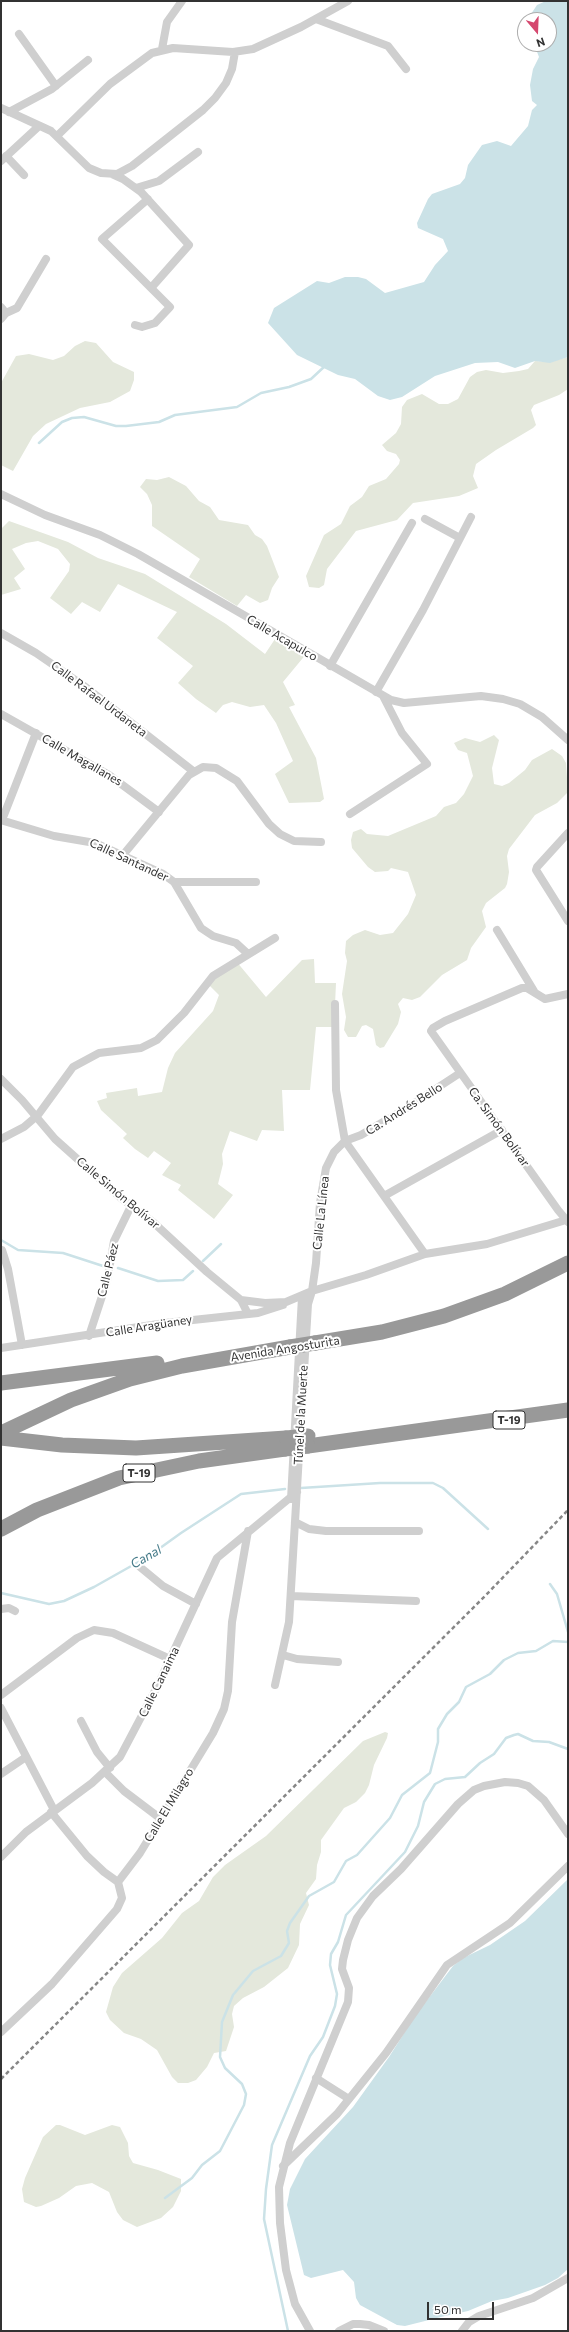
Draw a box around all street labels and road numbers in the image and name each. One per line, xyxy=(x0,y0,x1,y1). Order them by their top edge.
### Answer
street label: Calle Acapulco xyxy=(244,612,320,664)
street label: Calle Rafael Urdaneta xyxy=(48,658,150,740)
street label: Calle Magallanes xyxy=(39,731,125,789)
street label: Calle Santander xyxy=(87,835,171,885)
street label: Ca. Andrés Bello xyxy=(363,1080,445,1138)
street label: Ca. Simón Bolívar xyxy=(465,1084,533,1170)
street label: Calle Simón Bolívar xyxy=(73,1154,163,1232)
street label: Calle La Línea xyxy=(310,1175,332,1251)
street label: Calle Páez xyxy=(94,1241,122,1299)
street label: Calle Aragüaney xyxy=(105,1312,193,1340)
street label: Avenida Angosturita xyxy=(229,1333,341,1365)
street label: Túnel de la Muerte xyxy=(291,1365,311,1465)
road number: T-19 xyxy=(493,1411,525,1429)
road number: T-19 xyxy=(123,1464,155,1482)
street label: Calle Canaima xyxy=(136,1644,182,1720)
street label: Calle El Milagro xyxy=(141,1765,197,1845)

